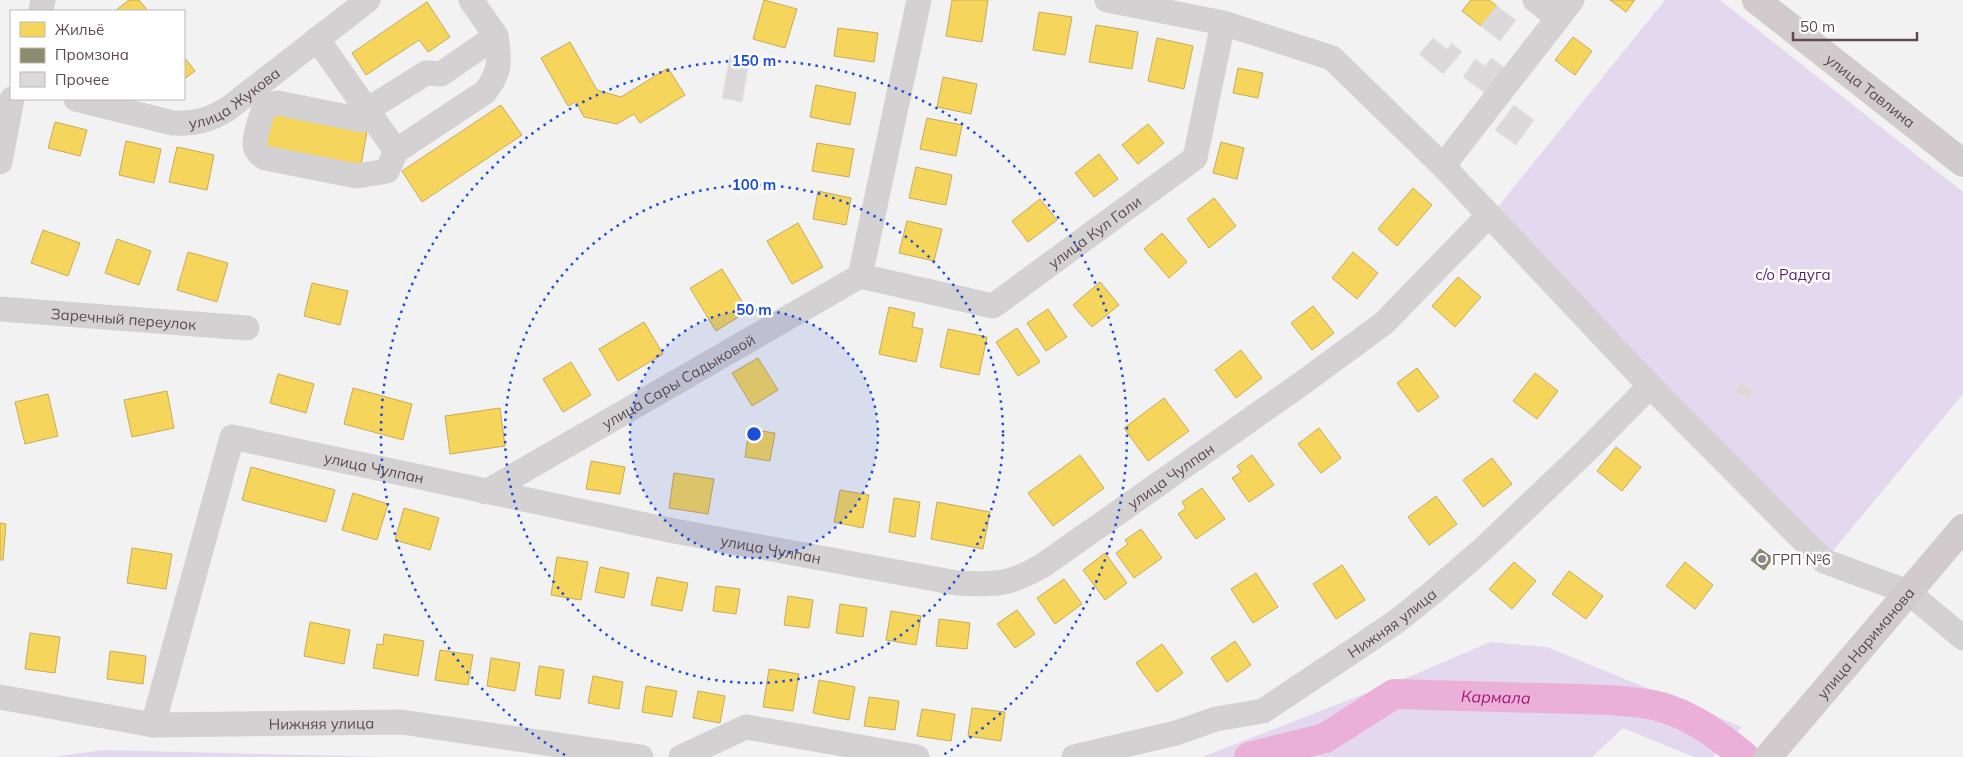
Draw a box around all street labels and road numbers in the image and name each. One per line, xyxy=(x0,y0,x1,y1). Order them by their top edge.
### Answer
street label: улица Тавлина xyxy=(1822,49,1919,132)
street label: улица Жукова xyxy=(188,63,283,132)
street label: улица Кул Гали xyxy=(1044,191,1145,272)
street label: Заречный переулок xyxy=(50,303,198,334)
street label: улица Сары Садыковой xyxy=(598,329,758,433)
street label: улица Чулпан xyxy=(1124,439,1218,513)
street label: улица Чулпан xyxy=(323,447,426,487)
street label: улица Чулпан xyxy=(719,530,823,567)
street label: улица Нариманова xyxy=(1812,583,1918,703)
street label: Нижняя улица xyxy=(1344,584,1440,662)
street label: Нижняя улица xyxy=(268,713,374,733)

